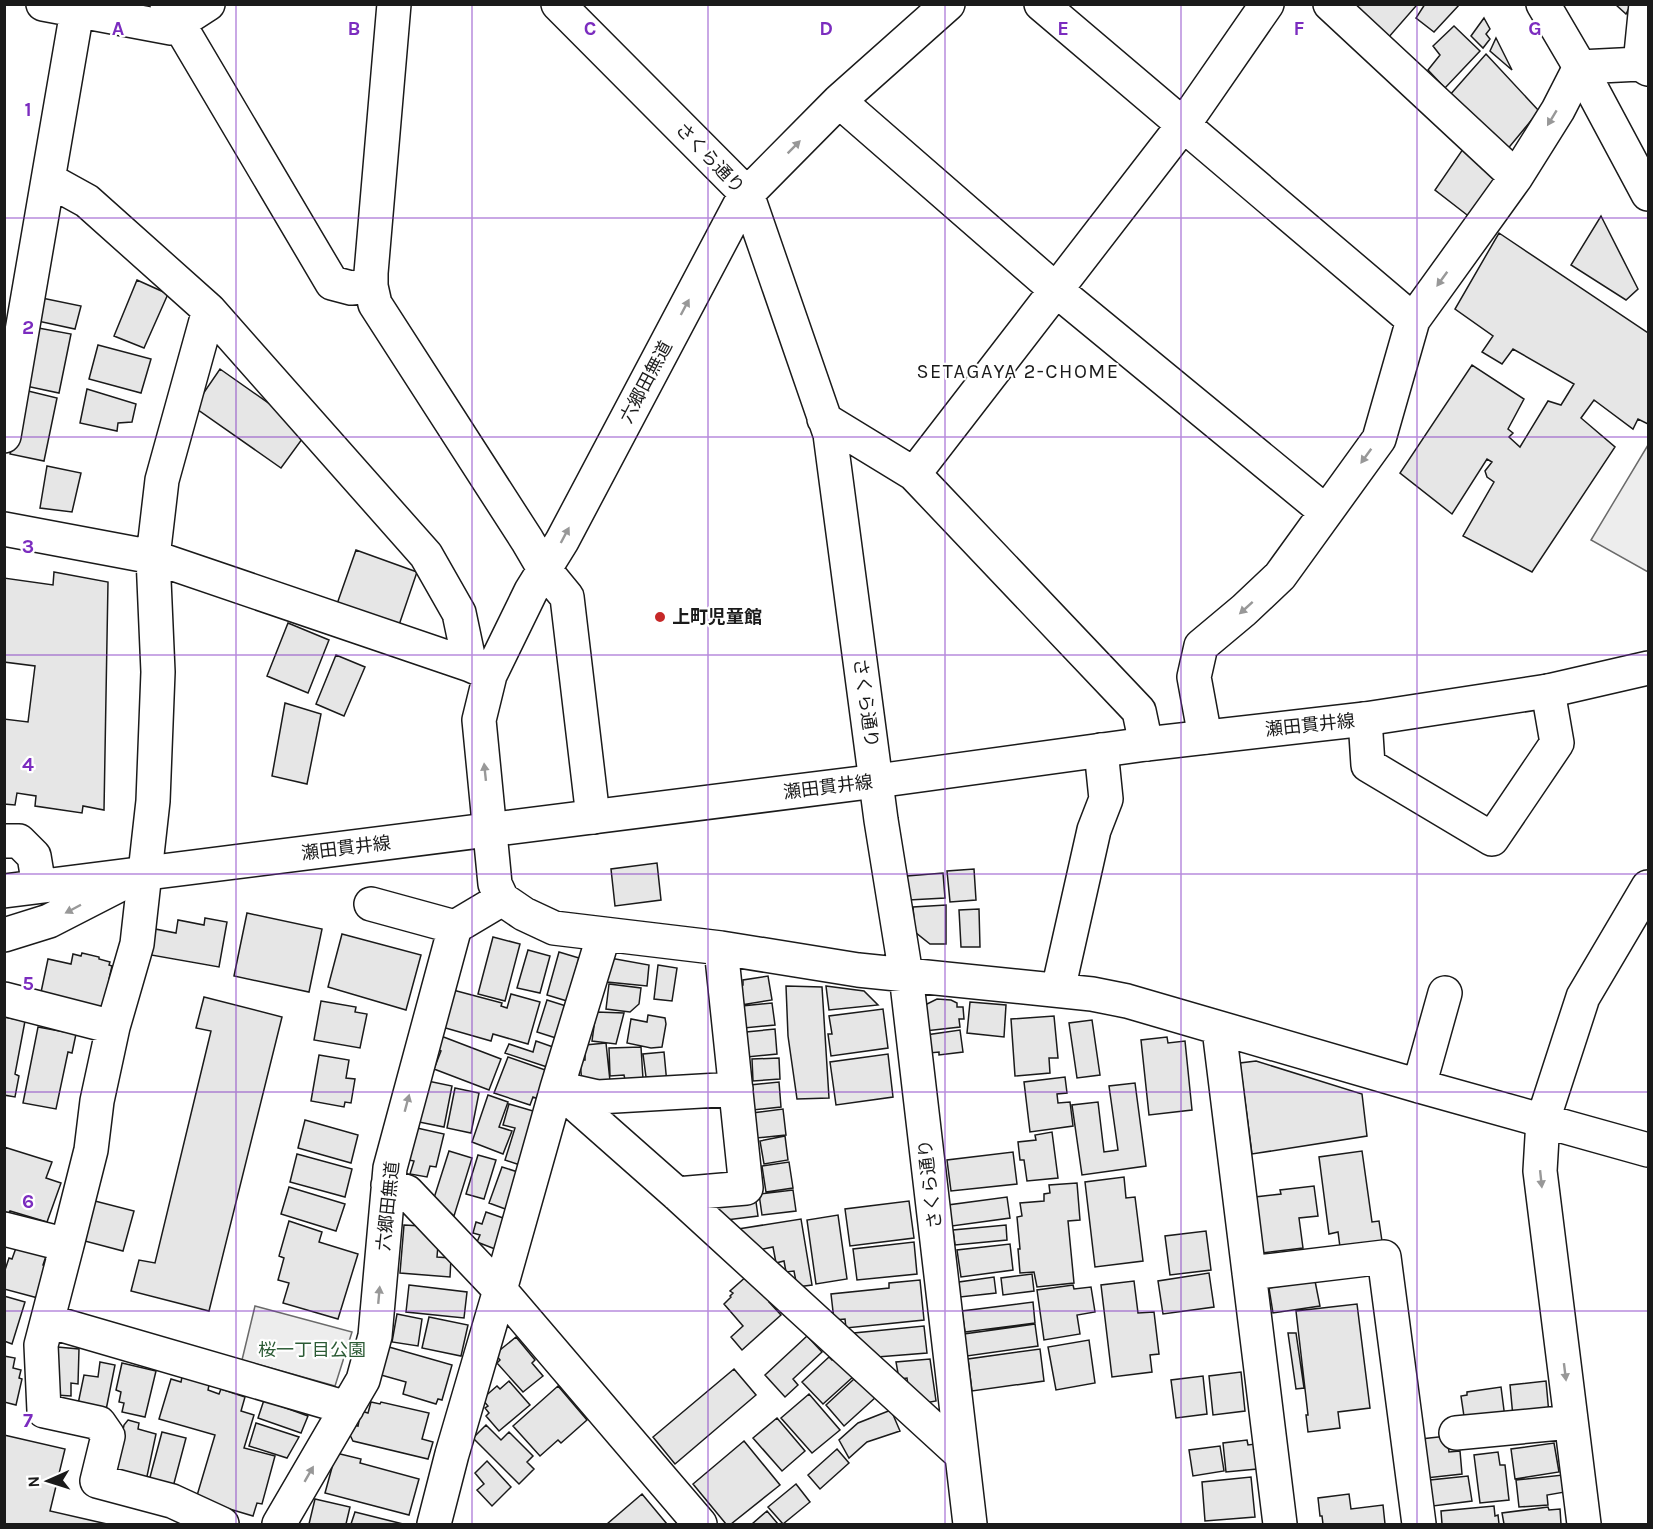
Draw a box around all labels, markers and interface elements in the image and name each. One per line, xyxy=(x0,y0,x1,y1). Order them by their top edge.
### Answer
text: A xyxy=(112,17,125,40)
text: B xyxy=(348,17,360,40)
text: C xyxy=(584,17,596,40)
text: D xyxy=(819,17,833,40)
text: E xyxy=(1057,17,1069,40)
text: F xyxy=(1294,17,1305,40)
text: G xyxy=(1528,17,1542,40)
text: 1 xyxy=(24,98,32,121)
one-way arrow xyxy=(1547,110,1558,126)
street label: さくら通り xyxy=(671,118,749,198)
one-way arrow xyxy=(786,140,800,154)
one-way arrow xyxy=(1436,271,1448,287)
one-way arrow xyxy=(681,298,690,315)
text: 2 xyxy=(22,316,34,339)
street label: 六郷田無道 xyxy=(615,337,677,427)
district label: SETAGAYA 2-CHOME xyxy=(917,360,1119,383)
one-way arrow xyxy=(1360,447,1372,463)
one-way arrow xyxy=(560,526,569,543)
text: 3 xyxy=(22,535,34,558)
one-way arrow xyxy=(1239,601,1253,615)
place label: 上町児童館 xyxy=(672,606,762,628)
marker: 上町児童館 xyxy=(653,610,667,624)
street label: さくら通り xyxy=(849,657,883,749)
street label: 瀬田貫井線 xyxy=(1264,709,1356,741)
text: 4 xyxy=(22,753,34,776)
one-way arrow xyxy=(480,763,490,782)
street label: 瀬田貫井線 xyxy=(782,771,874,803)
street label: 瀬田貫井線 xyxy=(300,832,392,864)
one-way arrow xyxy=(64,904,81,914)
text: 5 xyxy=(22,972,34,995)
one-way arrow xyxy=(403,1094,413,1112)
street label: さくら通り xyxy=(914,1138,946,1230)
street label: 六郷田無道 xyxy=(372,1160,404,1252)
one-way arrow xyxy=(1536,1169,1546,1188)
text: 6 xyxy=(22,1190,34,1213)
one-way arrow xyxy=(374,1286,384,1305)
park label: 桜一丁目公園 xyxy=(258,1339,366,1361)
one-way arrow xyxy=(1560,1363,1570,1382)
text: 7 xyxy=(23,1409,33,1432)
north arrow xyxy=(18,1451,78,1511)
one-way arrow xyxy=(303,1466,314,1482)
text: N xyxy=(24,1476,43,1488)

